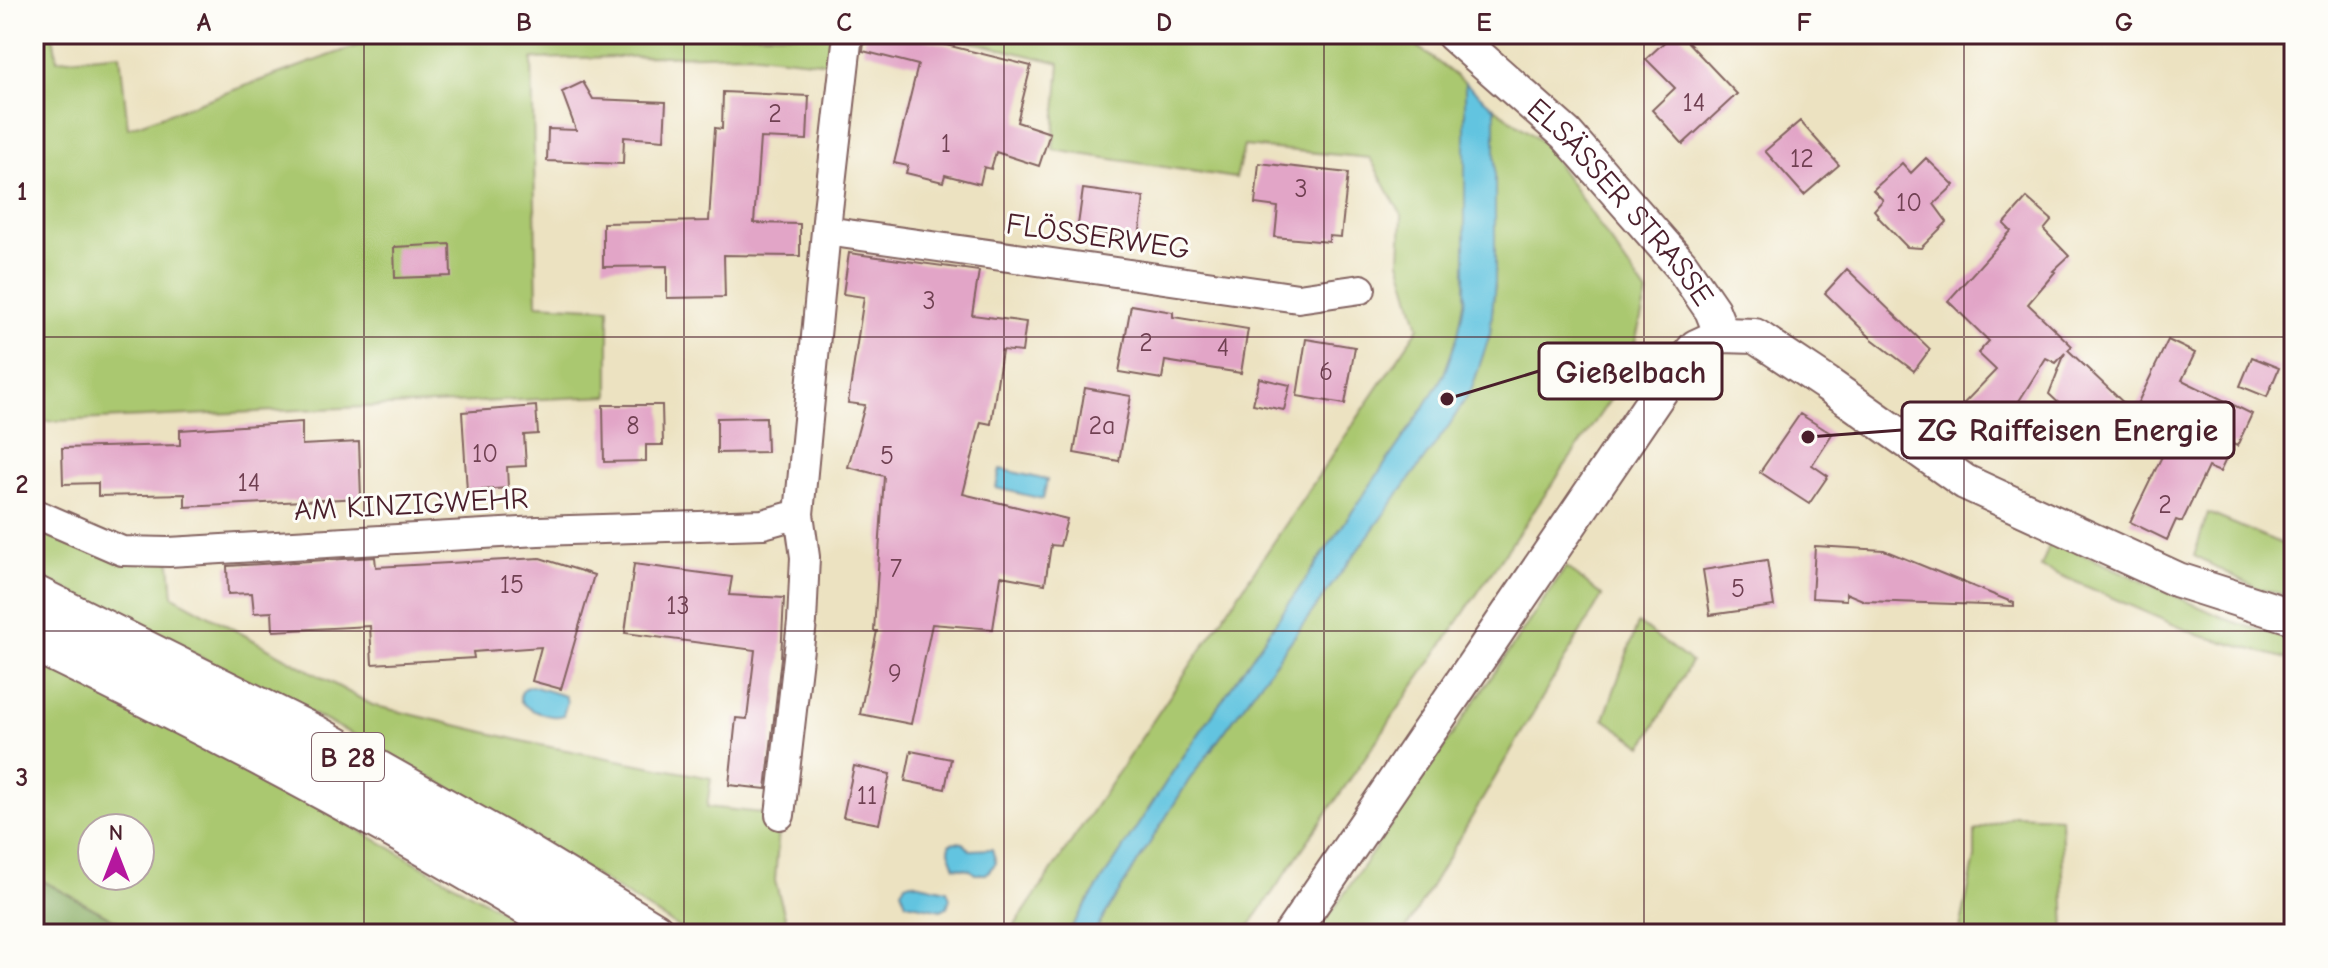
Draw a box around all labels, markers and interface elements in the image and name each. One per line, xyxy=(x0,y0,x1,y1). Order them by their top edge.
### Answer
text: A xyxy=(197,8,212,38)
text: B xyxy=(516,8,532,38)
text: C xyxy=(836,8,852,38)
text: D xyxy=(1156,8,1172,38)
text: E xyxy=(1476,8,1492,38)
text: F xyxy=(1796,8,1812,38)
text: G xyxy=(2115,8,2133,38)
house number: 14 xyxy=(1683,88,1705,118)
street label: ELSÄSSER STRASSE xyxy=(1520,91,1721,313)
house number: 2 xyxy=(768,99,782,129)
house number: 1 xyxy=(941,129,951,159)
house number: 12 xyxy=(1790,144,1814,174)
house number: 3 xyxy=(1294,174,1308,204)
text: 1 xyxy=(17,177,27,207)
house number: 10 xyxy=(1896,188,1922,218)
street label: FLÖSSERWEG xyxy=(1004,206,1192,267)
house number: 3 xyxy=(922,286,936,316)
house number: 2 xyxy=(1139,328,1153,358)
house number: 4 xyxy=(1217,333,1229,363)
callout: Gießelbach xyxy=(1539,343,1722,399)
text: Gießelbach xyxy=(1556,354,1706,391)
house number: 6 xyxy=(1319,357,1333,387)
callout: ZG Raiffeisen Energie xyxy=(1902,402,2234,458)
house number: 8 xyxy=(626,411,640,441)
house number: 2a xyxy=(1088,411,1116,441)
text: ZG Raiffeisen Energie xyxy=(1918,412,2218,449)
house number: 10 xyxy=(472,439,498,469)
house number: 5 xyxy=(880,441,894,471)
house number: 14 xyxy=(238,468,260,498)
text: 2 xyxy=(16,470,28,500)
street label: AM KINZIGWEHR xyxy=(293,481,529,528)
house number: 2 xyxy=(2158,490,2172,520)
house number: 7 xyxy=(890,554,902,584)
house number: 15 xyxy=(500,570,524,600)
house number: 5 xyxy=(1731,574,1745,604)
house number: 13 xyxy=(666,591,690,621)
house number: 9 xyxy=(888,659,902,689)
road number: B 28 xyxy=(312,733,384,781)
text: 3 xyxy=(16,763,28,793)
house number: 11 xyxy=(857,781,877,811)
north arrow xyxy=(76,812,156,892)
text: N xyxy=(109,820,123,846)

